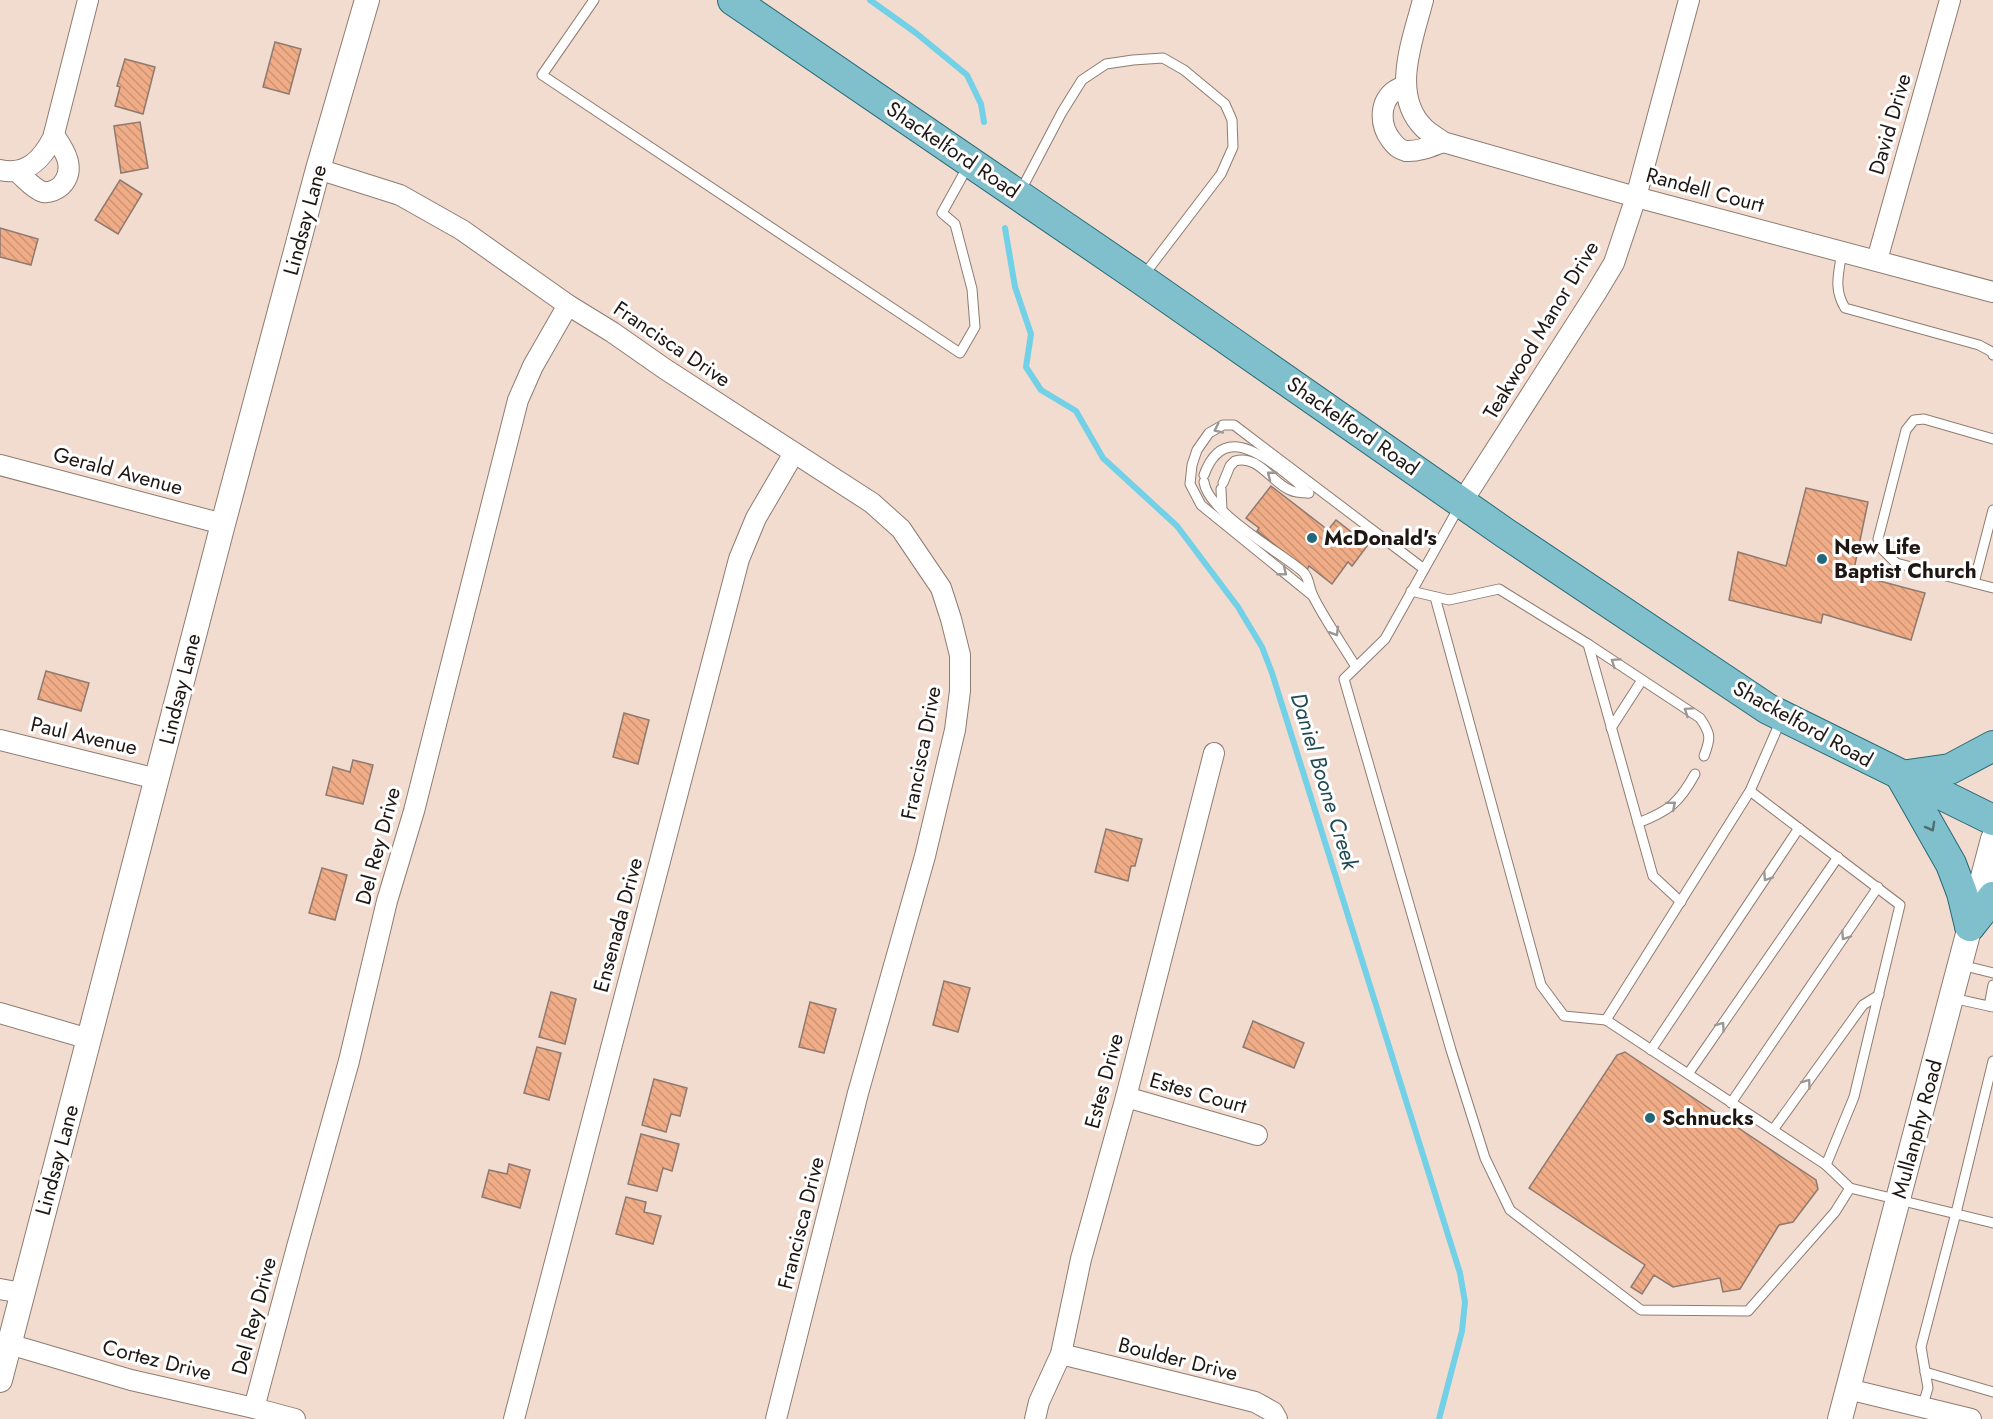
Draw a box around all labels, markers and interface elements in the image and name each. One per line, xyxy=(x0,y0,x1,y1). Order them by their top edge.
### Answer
street label: David Drive xyxy=(1861,70,1919,178)
street label: Shackelford Road xyxy=(880,94,1026,206)
street label: Randell Court xyxy=(1643,160,1767,220)
street label: Lindsay Lane xyxy=(276,161,334,279)
street label: Teakwood Manor Drive xyxy=(1476,235,1606,425)
street label: Francisca Drive xyxy=(607,294,737,394)
street label: Shackelford Road xyxy=(1281,369,1425,483)
one-way arrow xyxy=(1214,422,1225,434)
street label: Gerald Avenue xyxy=(50,439,186,503)
one-way arrow xyxy=(1266,472,1277,483)
place label: McDonald's xyxy=(1324,523,1437,553)
marker: McDonald's xyxy=(1305,531,1319,545)
place label: New Life Baptist Church xyxy=(1834,532,1977,586)
marker: New Life Baptist Church xyxy=(1815,552,1829,566)
one-way arrow xyxy=(1276,564,1287,575)
one-way arrow xyxy=(1327,626,1339,636)
street label: Lindsay Lane xyxy=(152,630,208,748)
one-way arrow xyxy=(1611,658,1622,669)
street label: Shackelford Road xyxy=(1728,673,1878,775)
street label: Francisca Drive xyxy=(893,683,949,822)
water label: Daniel Boone Creek xyxy=(1283,689,1368,875)
one-way arrow xyxy=(1684,707,1695,718)
street label: Paul Avenue xyxy=(28,709,140,763)
street label: Del Rey Drive xyxy=(348,784,408,908)
one-way arrow xyxy=(1665,801,1676,812)
one-way arrow xyxy=(1924,820,1935,831)
street label: Ensenada Drive xyxy=(586,854,650,996)
one-way arrow xyxy=(1763,870,1774,881)
one-way arrow xyxy=(1841,929,1852,940)
one-way arrow xyxy=(1714,1021,1725,1032)
street label: Estes Drive xyxy=(1077,1030,1131,1132)
street label: Mullanphy Road xyxy=(1884,1056,1950,1202)
street label: Estes Court xyxy=(1146,1065,1250,1121)
one-way arrow xyxy=(1800,1078,1811,1089)
street label: Lindsay Lane xyxy=(28,1101,86,1219)
place label: Schnucks xyxy=(1662,1103,1754,1133)
marker: Schnucks xyxy=(1643,1111,1657,1125)
street label: Francisca Drive xyxy=(770,1153,832,1292)
street label: Del Rey Drive xyxy=(224,1254,284,1378)
street label: Boulder Drive xyxy=(1115,1330,1241,1388)
street label: Cortez Drive xyxy=(99,1332,215,1388)

